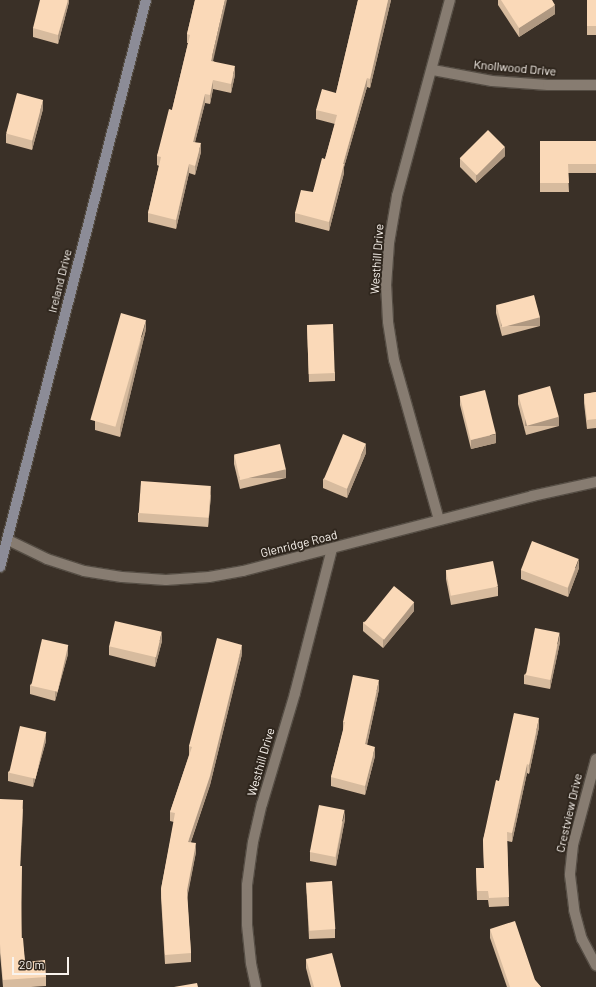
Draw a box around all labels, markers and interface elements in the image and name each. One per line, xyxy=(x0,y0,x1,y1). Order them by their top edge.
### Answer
street label: Knollwood Drive xyxy=(473,57,557,79)
street label: Westhill Drive xyxy=(367,223,387,295)
street label: Ireland Drive xyxy=(45,248,75,314)
street label: Glenridge Road xyxy=(259,527,339,561)
street label: Westhill Drive xyxy=(244,726,278,798)
street label: Crestview Drive xyxy=(553,772,585,854)
scale bar xyxy=(14,949,71,975)
text: 20 m xyxy=(19,957,45,971)

